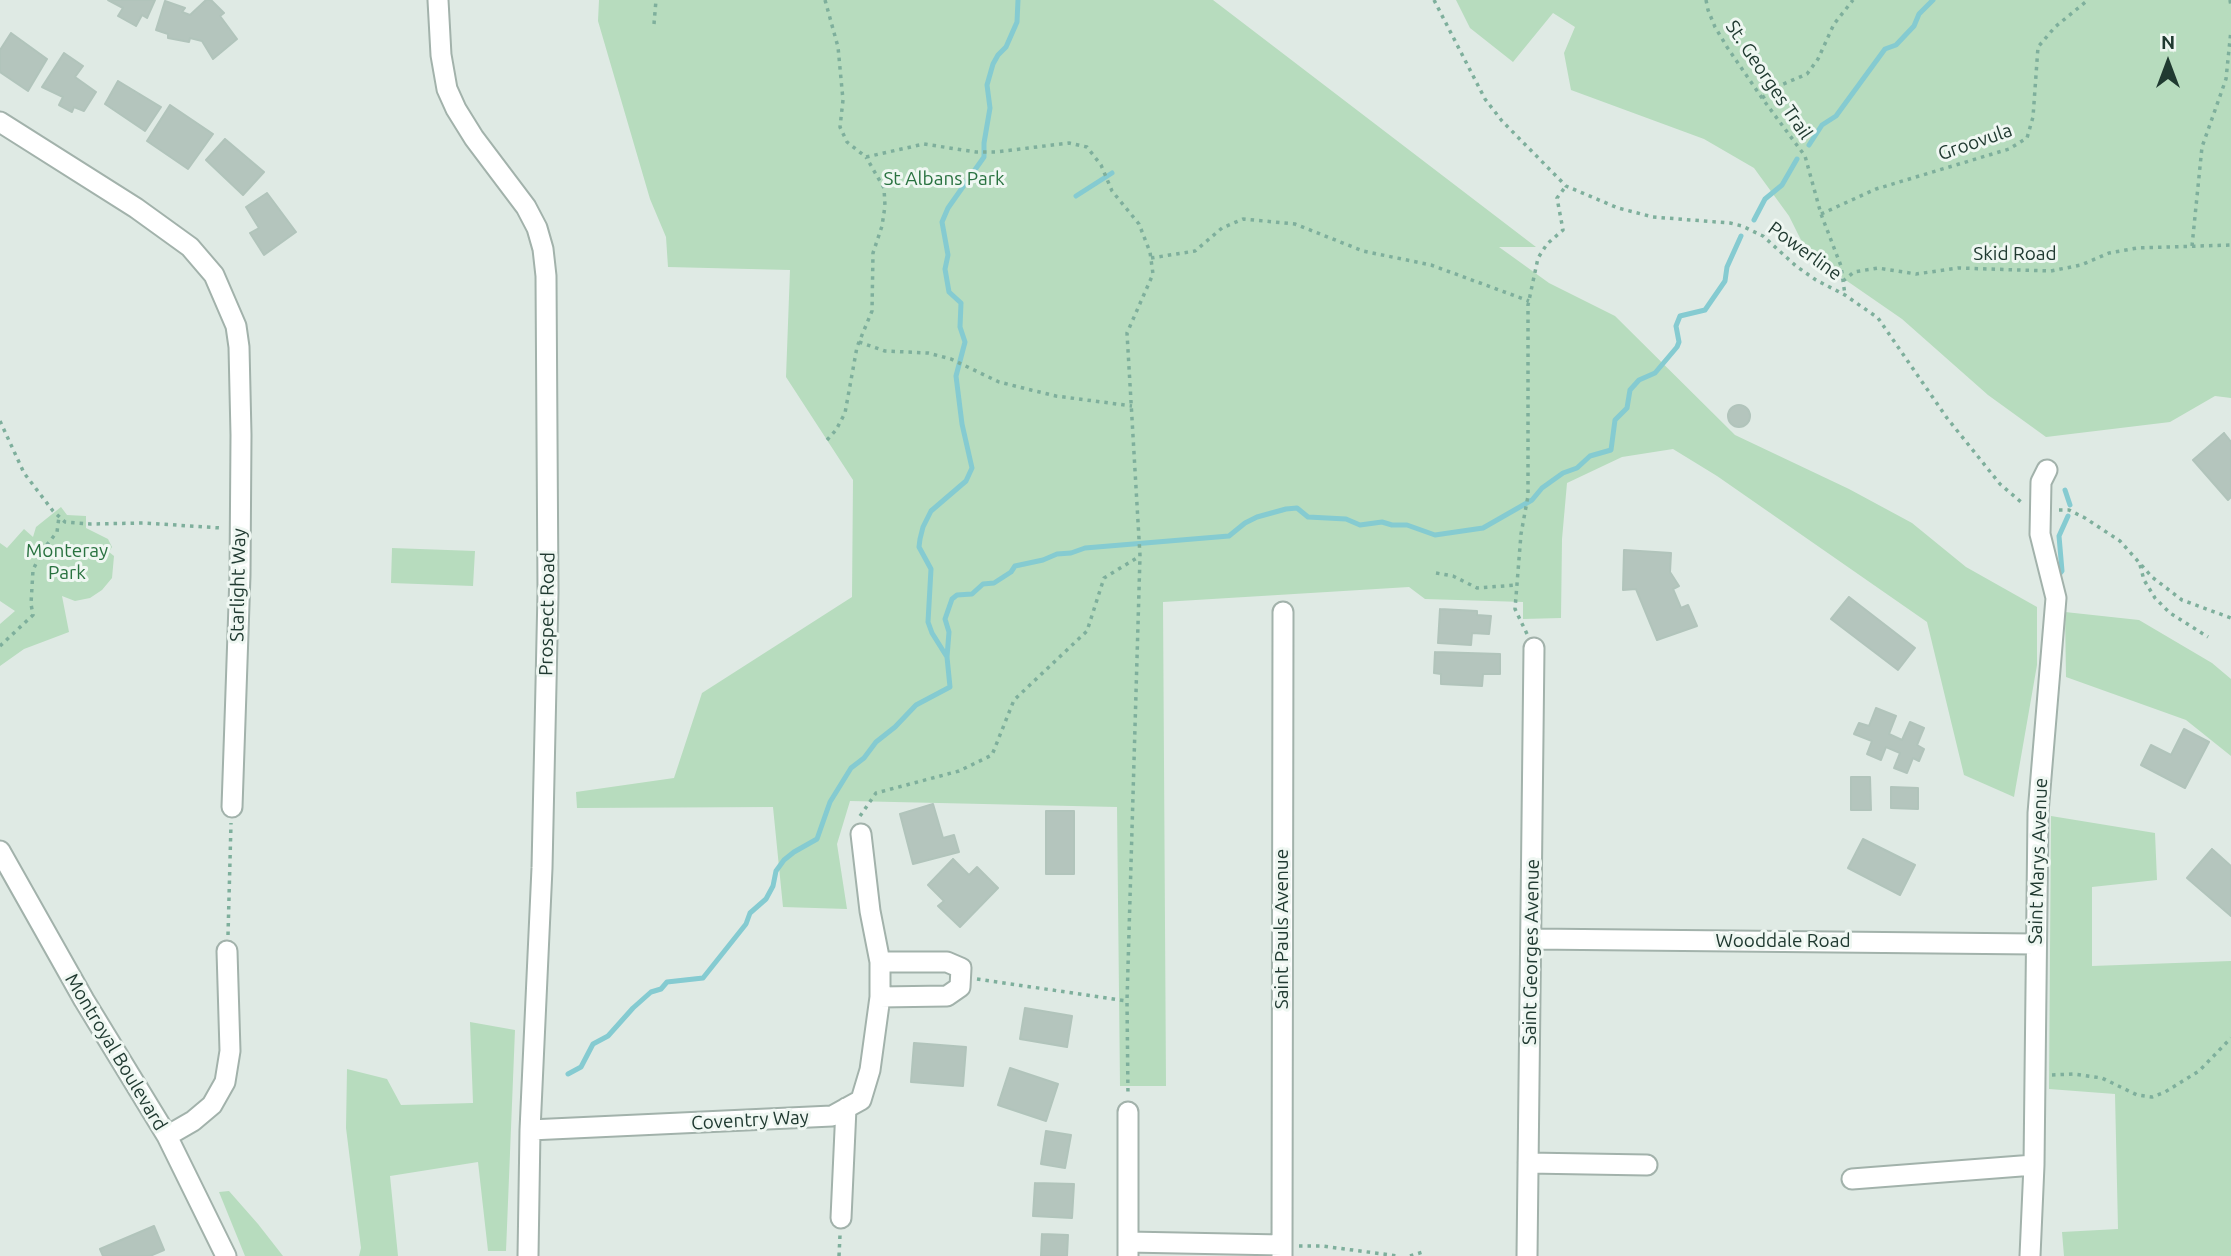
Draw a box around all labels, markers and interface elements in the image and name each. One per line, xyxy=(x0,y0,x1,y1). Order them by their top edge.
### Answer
street label: St. Georges Trail xyxy=(1721,16,1817,144)
north arrow xyxy=(2133,28,2203,98)
text: N xyxy=(2161,31,2175,53)
street label: Groovula xyxy=(1935,119,2015,165)
park label: St Albans Park xyxy=(883,168,1005,190)
street label: Powerline xyxy=(1764,217,1846,285)
street label: Skid Road xyxy=(1973,243,2057,265)
street label: Starlight Way xyxy=(226,528,250,642)
park label: Monteray Park xyxy=(26,540,108,584)
street label: Prospect Road xyxy=(535,552,559,676)
street label: Saint Marys Avenue xyxy=(2024,777,2052,945)
street label: Saint Pauls Avenue xyxy=(1271,849,1293,1009)
street label: Saint Georges Avenue xyxy=(1518,859,1544,1045)
street label: Wooddale Road xyxy=(1715,930,1851,952)
street label: Montroyal Boulevard xyxy=(60,969,172,1135)
street label: Coventry Way xyxy=(690,1106,810,1134)

